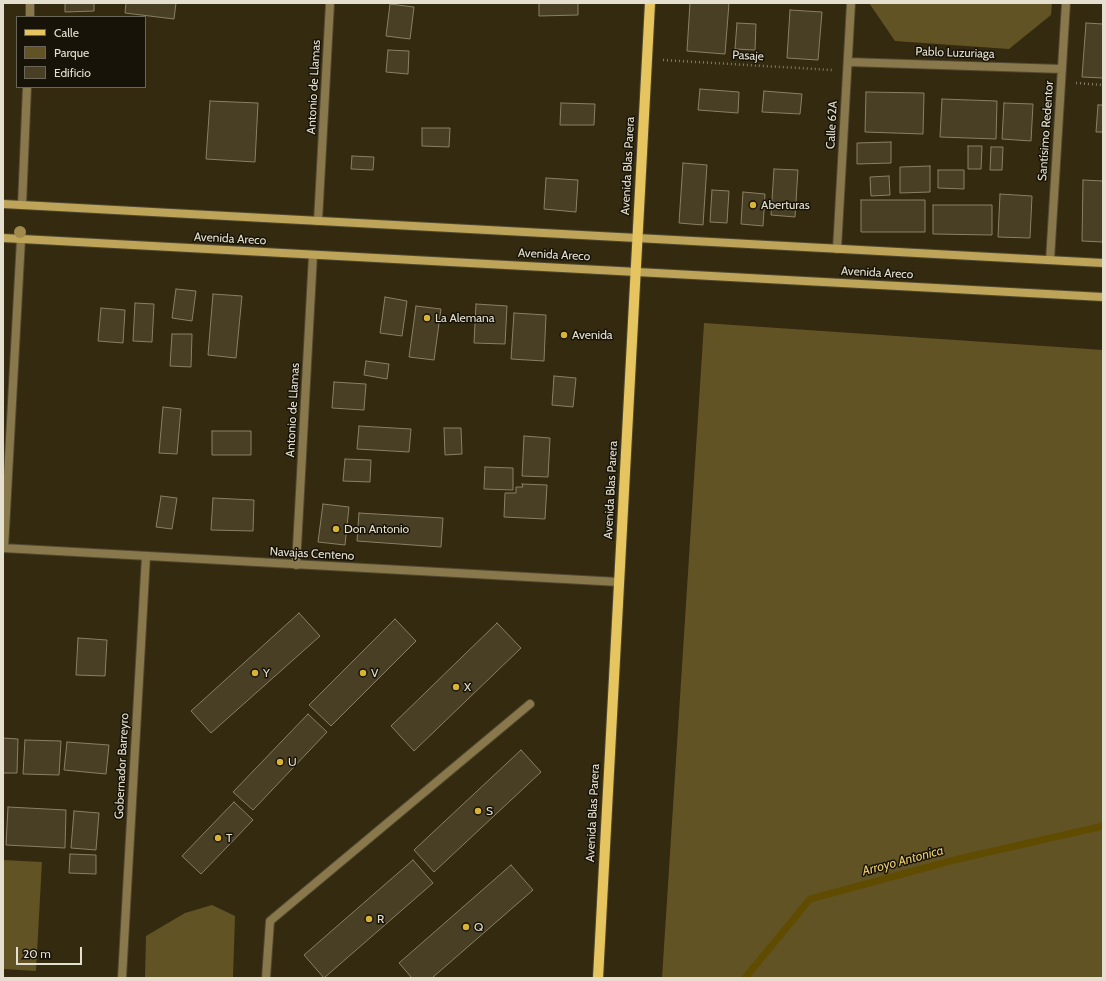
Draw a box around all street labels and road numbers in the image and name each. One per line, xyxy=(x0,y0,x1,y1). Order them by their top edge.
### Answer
street label: Antonio de Llamas xyxy=(304,39,324,135)
street label: Pablo Luzuriaga xyxy=(915,44,995,62)
street label: Pasaje xyxy=(732,48,764,64)
street label: Santísimo Redentor xyxy=(1035,80,1057,182)
street label: Calle 62A xyxy=(824,101,840,149)
street label: Avenida Blas Parera xyxy=(618,117,638,215)
street label: Avenida Areco xyxy=(193,230,267,248)
street label: Avenida Areco xyxy=(517,246,591,264)
street label: Avenida Areco xyxy=(840,264,914,282)
street label: Antonio de Llamas xyxy=(283,362,303,458)
street label: Avenida Blas Parera xyxy=(601,441,621,539)
street label: Navajas Centeno xyxy=(269,545,355,563)
street label: Gobernador Barreyro xyxy=(112,713,132,819)
street label: Avenida Blas Parera xyxy=(583,764,603,862)

